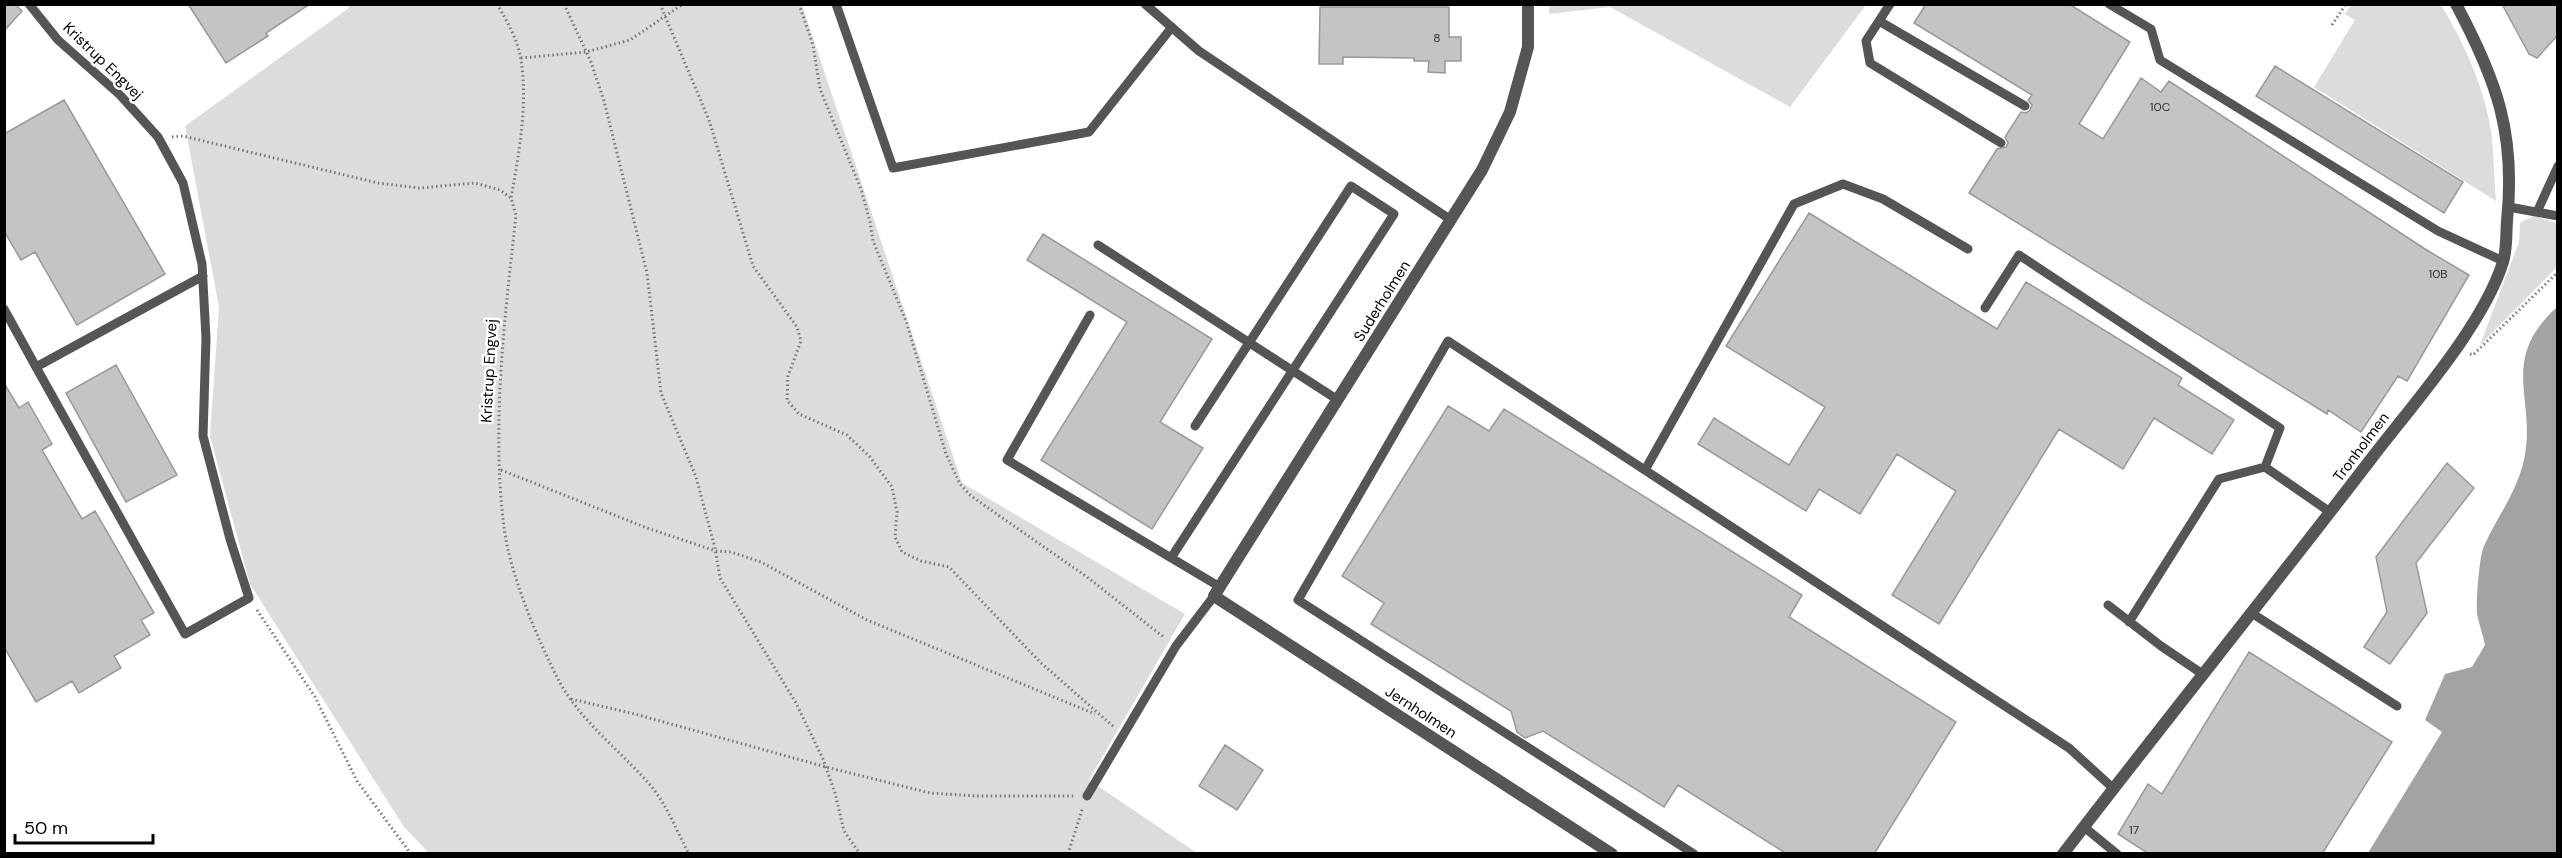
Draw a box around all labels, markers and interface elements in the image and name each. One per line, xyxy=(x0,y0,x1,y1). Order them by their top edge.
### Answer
street label: Kristrup Engvej xyxy=(59,18,147,104)
house number: 8 xyxy=(1433,30,1441,46)
house number: 10C xyxy=(2150,99,2171,115)
street label: Suderholmen xyxy=(1349,257,1415,345)
house number: 10B xyxy=(2428,266,2448,282)
street label: Kristrup Engvej xyxy=(476,319,502,423)
street label: Tronholmen xyxy=(2328,408,2394,486)
street label: Jernholmen xyxy=(1381,681,1461,743)
scale bar xyxy=(15,807,153,845)
text: 50 m xyxy=(24,816,68,840)
house number: 17 xyxy=(2129,822,2139,838)

